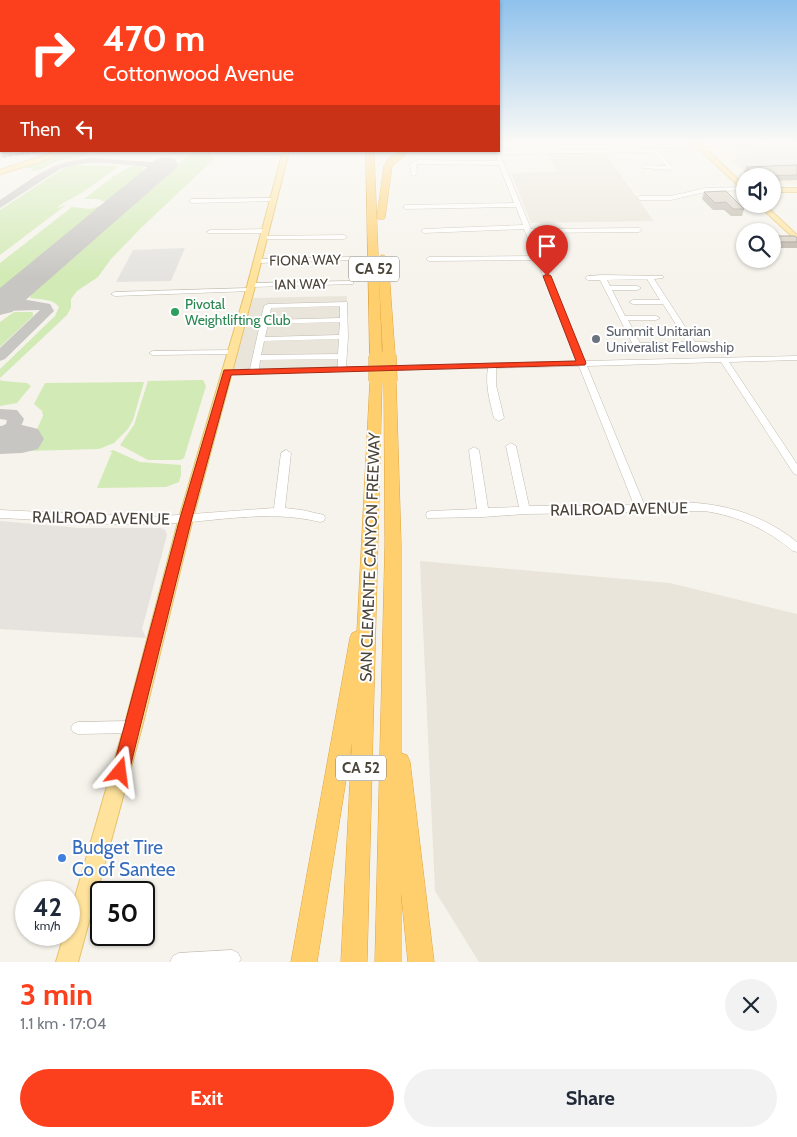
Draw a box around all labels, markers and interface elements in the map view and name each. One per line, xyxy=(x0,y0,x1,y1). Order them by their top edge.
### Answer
text: 470 m xyxy=(103,17,205,60)
icon: right xyxy=(20,20,85,85)
text: Cottonwood Avenue xyxy=(103,60,294,87)
icon: left xyxy=(71,115,99,143)
text: Then xyxy=(20,118,61,141)
map controls xyxy=(736,168,781,268)
button: sound xyxy=(736,168,781,213)
button: search xyxy=(736,223,781,268)
pin xyxy=(526,225,568,276)
icon: arrive xyxy=(533,232,561,260)
street label: FIONA WAY xyxy=(269,250,342,270)
road number: CA 52 xyxy=(349,256,399,282)
street label: IAN WAY xyxy=(274,275,329,293)
place label: Pivotal Weightlifting Club xyxy=(185,295,291,329)
marker: Pivotal Weightlifting Club xyxy=(169,306,181,318)
place label: Summit Unitarian Univeralist Fellowship xyxy=(606,322,734,356)
marker: Summit Unitarian Univeralist Fellowship xyxy=(590,333,602,345)
street label: SAN CLEMENTE CANYON FREEWAY xyxy=(356,431,384,682)
street label: RAILROAD AVENUE xyxy=(550,498,688,520)
street label: RAILROAD AVENUE xyxy=(32,507,170,529)
position arrow xyxy=(93,745,145,797)
road number: CA 52 xyxy=(336,756,386,780)
place label: Budget Tire Co of Santee xyxy=(72,836,176,881)
marker: Budget Tire Co of Santee xyxy=(56,852,68,864)
speed limit sign: 50 xyxy=(90,881,155,946)
text: 42 xyxy=(33,892,62,922)
text: km/h xyxy=(34,918,61,933)
text: 3 min xyxy=(20,976,93,1013)
button: close xyxy=(725,979,777,1031)
text: 1.1 km · 17:04 xyxy=(20,1014,106,1033)
button: Exit xyxy=(20,1069,394,1127)
button: Share xyxy=(404,1069,777,1127)

